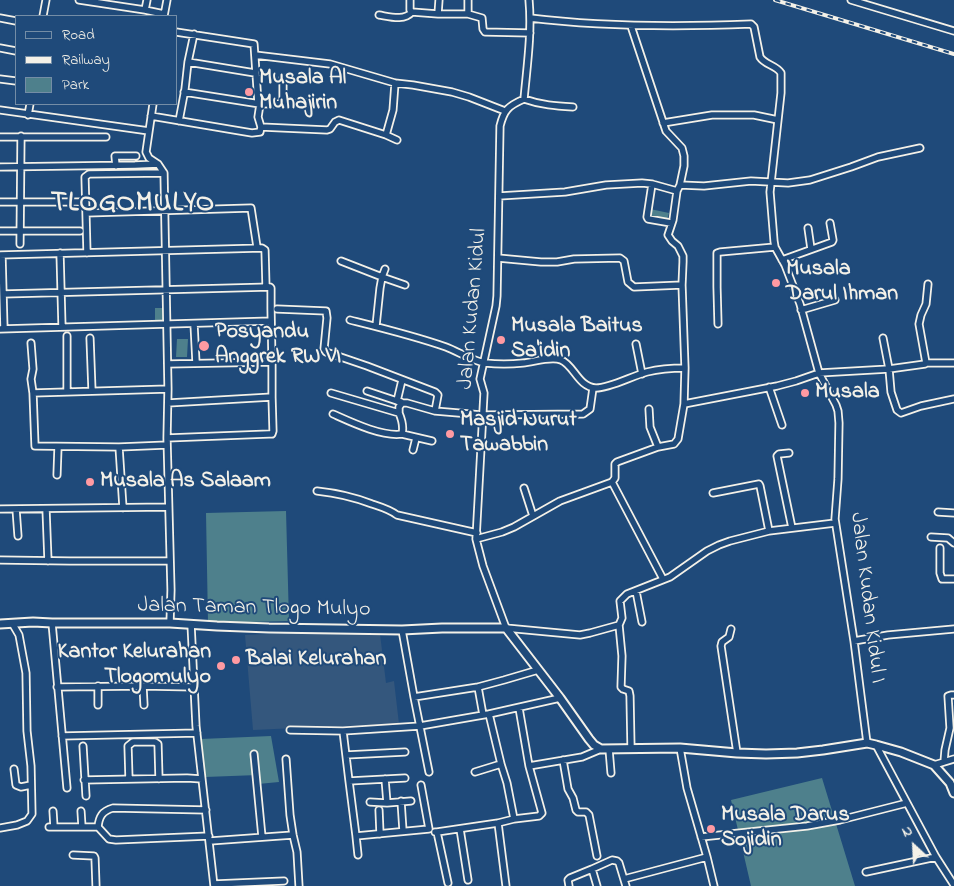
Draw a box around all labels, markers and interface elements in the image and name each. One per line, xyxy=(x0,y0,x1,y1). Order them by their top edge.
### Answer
legend xyxy=(15,15,178,105)
text: Road xyxy=(62,24,95,46)
text: Railway xyxy=(62,49,110,71)
place label: Musala Al Muhajirin xyxy=(259,66,346,118)
text: Park xyxy=(62,74,89,96)
marker: Musala Al Muhajirin xyxy=(243,86,255,98)
district label: TLOGOMULYO xyxy=(50,188,216,222)
street label: Jalan Kudan Kidul xyxy=(454,227,494,391)
place label: Musala Darul Ihman xyxy=(786,257,898,308)
marker: Musala Darul Ihman xyxy=(770,277,782,289)
place label: Musala Baitus Sa'idin xyxy=(511,314,643,366)
place label: Posyandu Anggrek RW VI xyxy=(215,320,341,372)
marker: Musala Baitus Sa'idin xyxy=(495,334,507,346)
marker: Posyandu Anggrek RW VI xyxy=(197,339,211,353)
place label: Musala xyxy=(815,380,880,406)
marker: Musala xyxy=(799,387,811,399)
place label: Masjid Nurut Tawabbin xyxy=(460,408,577,460)
marker: Masjid Nurut Tawabbin xyxy=(444,428,456,440)
place label: Musala As Salaam xyxy=(100,469,271,495)
marker: Musala As Salaam xyxy=(84,476,96,488)
street label: Jalan Kudan Kidul I xyxy=(842,511,890,685)
street label: Jalan Taman Tlogo Mulyo xyxy=(137,594,371,624)
place label: Kantor Kelurahan Tlogomulyo xyxy=(58,640,211,691)
place label: Balai Kelurahan xyxy=(246,647,386,673)
marker: Balai Kelurahan xyxy=(230,654,242,666)
marker: Kantor Kelurahan Tlogomulyo xyxy=(215,660,227,672)
place label: Musala Darus Sojidin xyxy=(721,803,850,854)
text: N xyxy=(899,820,916,843)
north arrow xyxy=(889,821,939,871)
marker: Musala Darus Sojidin xyxy=(705,823,717,835)

